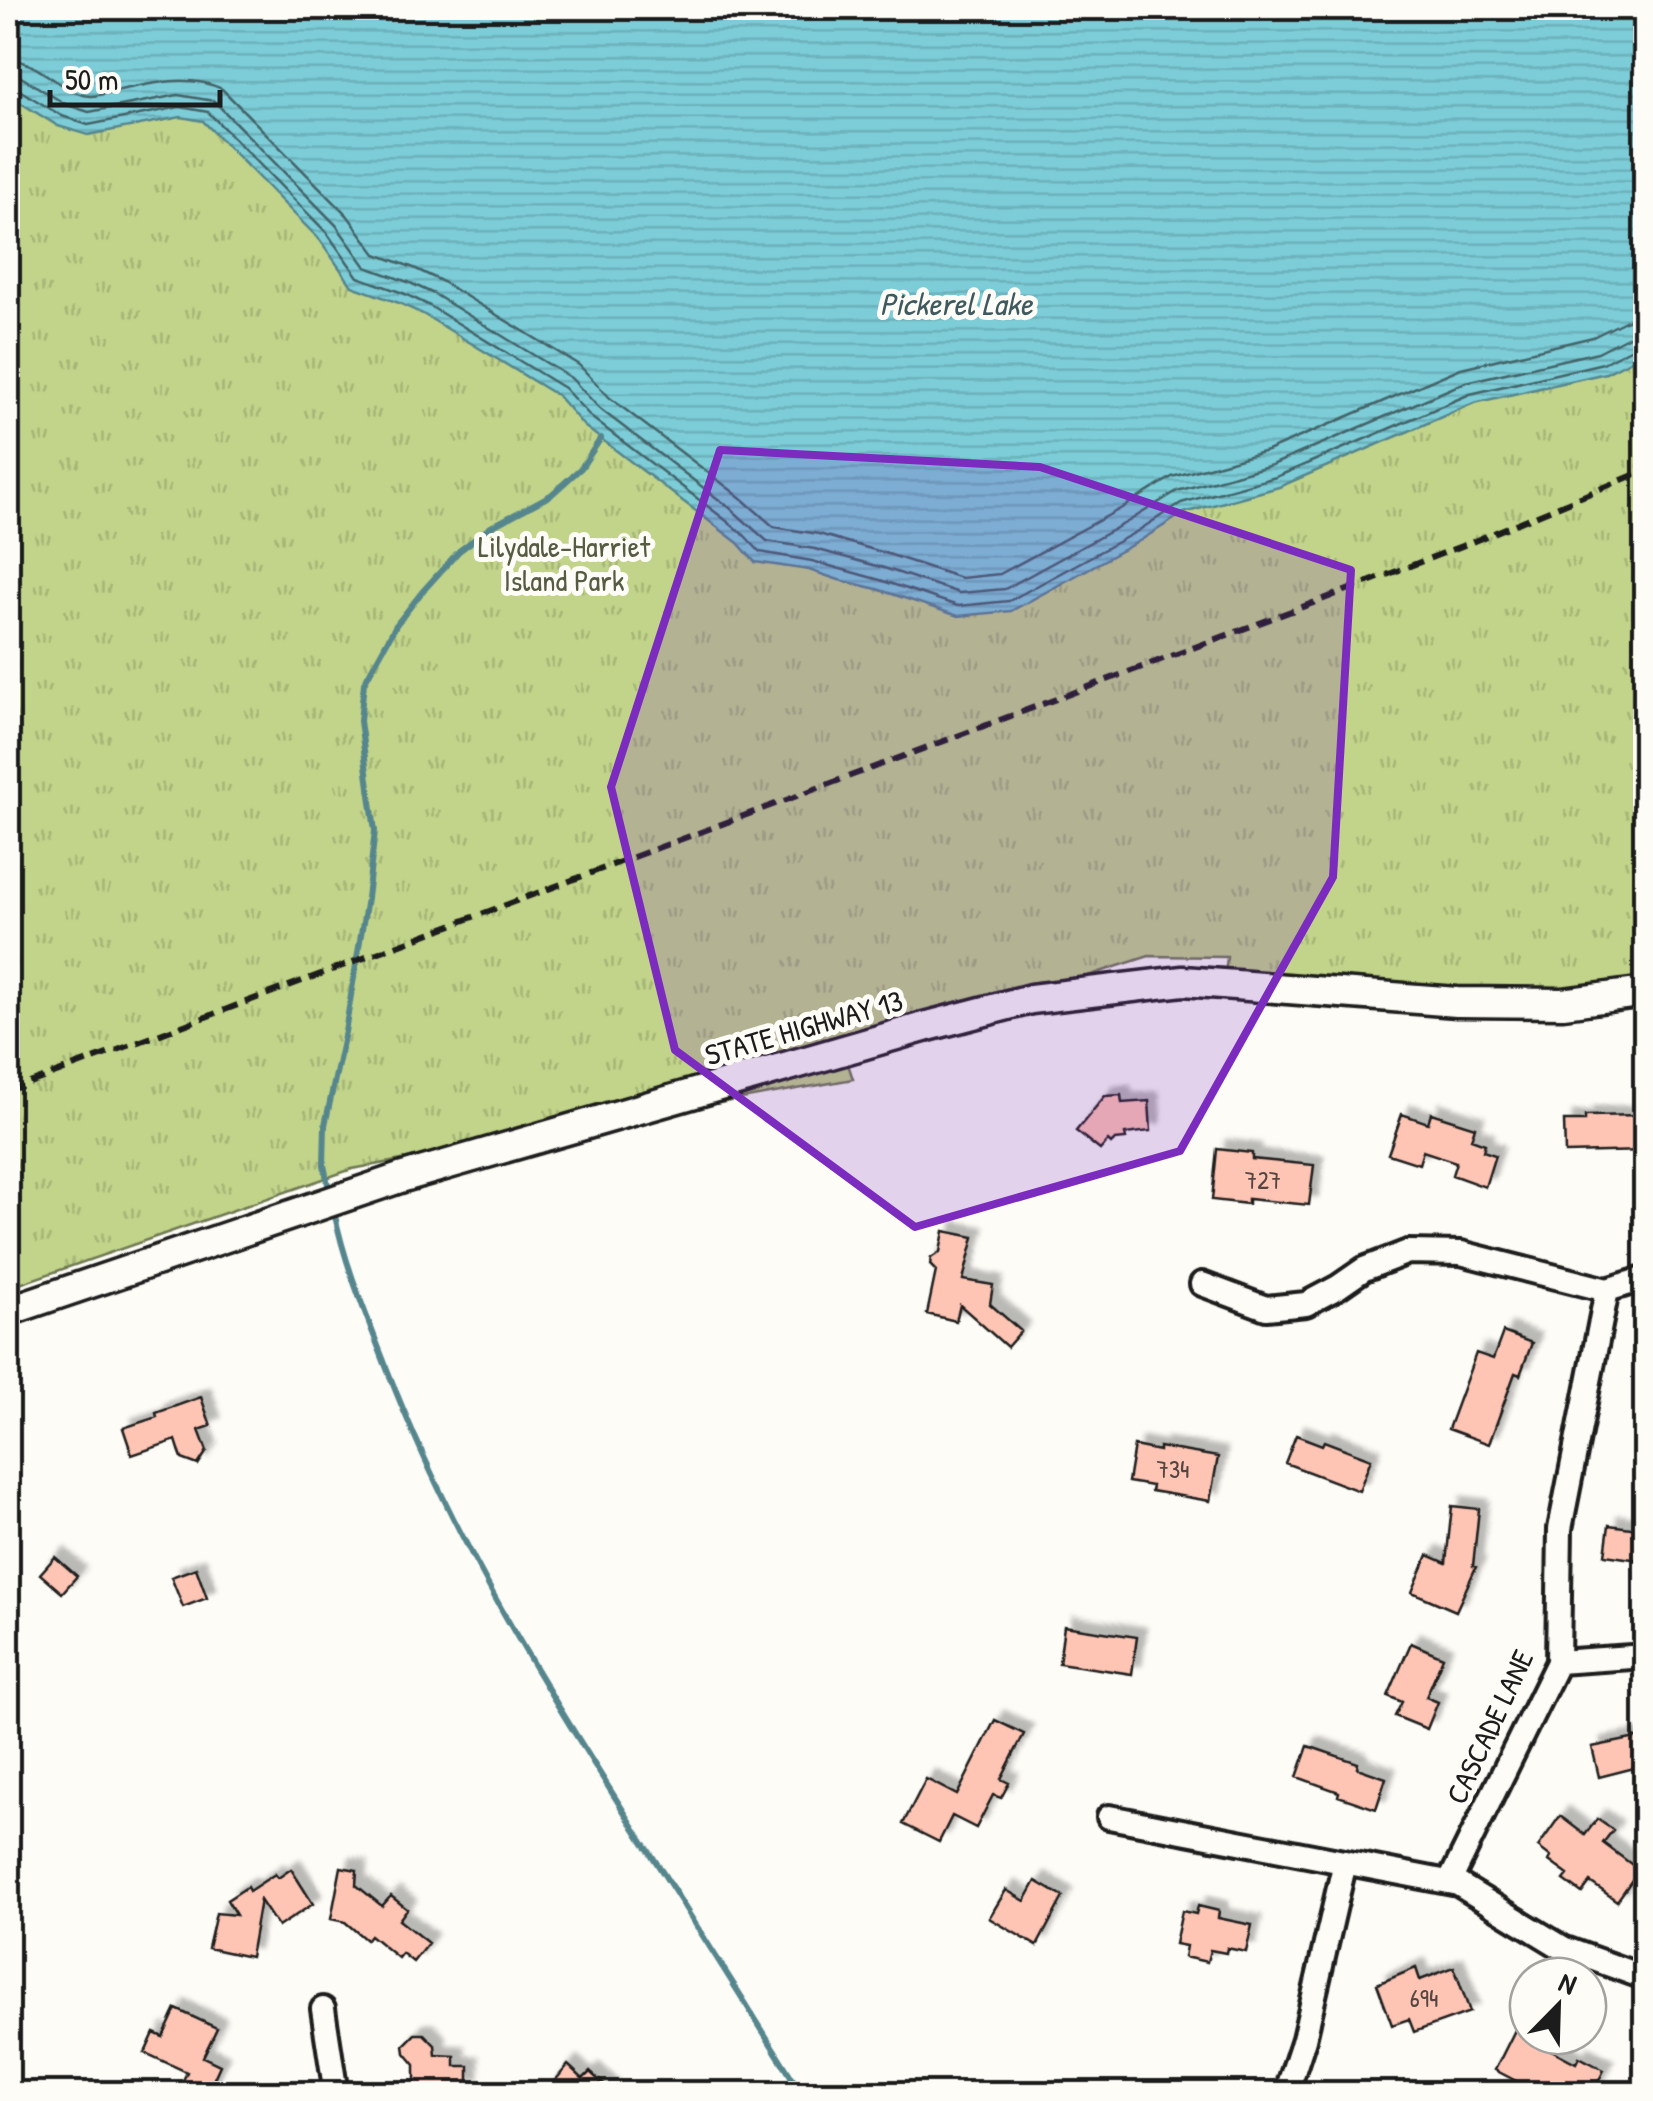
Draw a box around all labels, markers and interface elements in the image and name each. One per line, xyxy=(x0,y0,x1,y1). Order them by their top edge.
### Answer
scale bar xyxy=(50,45,220,107)
text: 50 m xyxy=(65,59,118,99)
water label: Pickerel Lake xyxy=(880,282,1033,325)
park label: Lilydale-Harriet Island Park xyxy=(478,526,651,600)
street label: STATE HIGHWAY 13 xyxy=(700,980,907,1074)
house number: 727 xyxy=(1245,1163,1281,1197)
house number: 734 xyxy=(1157,1452,1189,1486)
street label: CASCADE LANE xyxy=(1436,1643,1542,1810)
north arrow xyxy=(1508,1956,1608,2056)
text: N xyxy=(1553,1963,1582,2003)
house number: 694 xyxy=(1410,1981,1438,2015)

